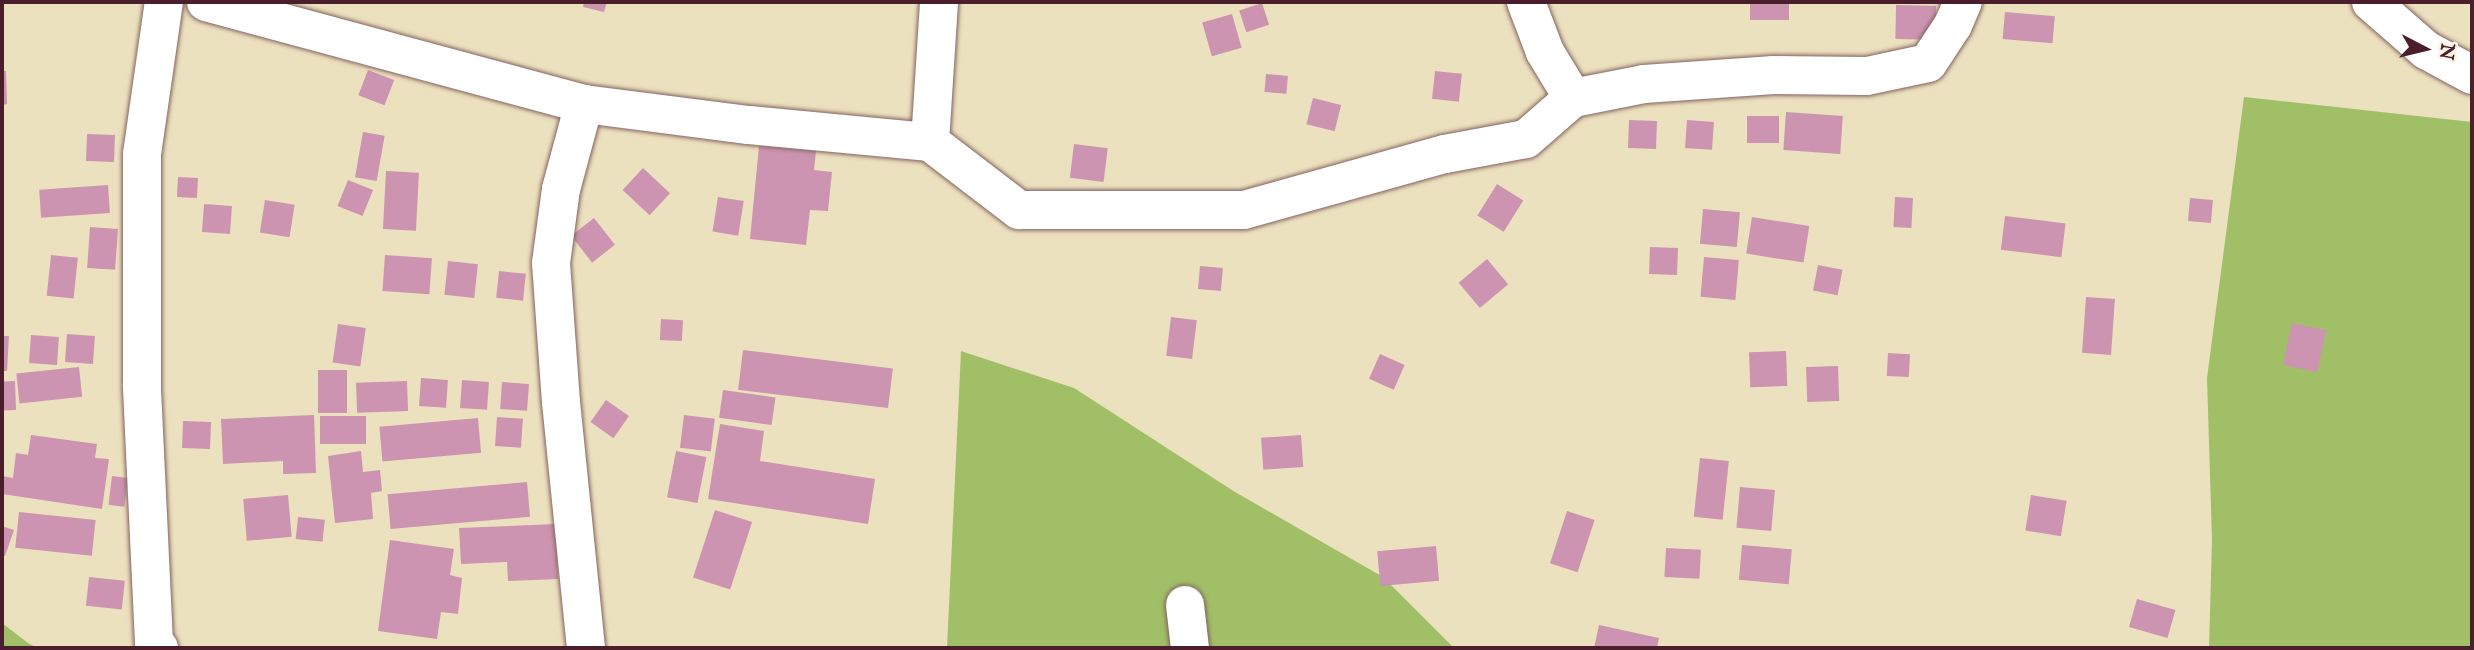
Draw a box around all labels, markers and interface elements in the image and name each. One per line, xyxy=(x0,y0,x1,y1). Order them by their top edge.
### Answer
north arrow xyxy=(2390,14,2460,84)
text: N xyxy=(2433,42,2459,61)

